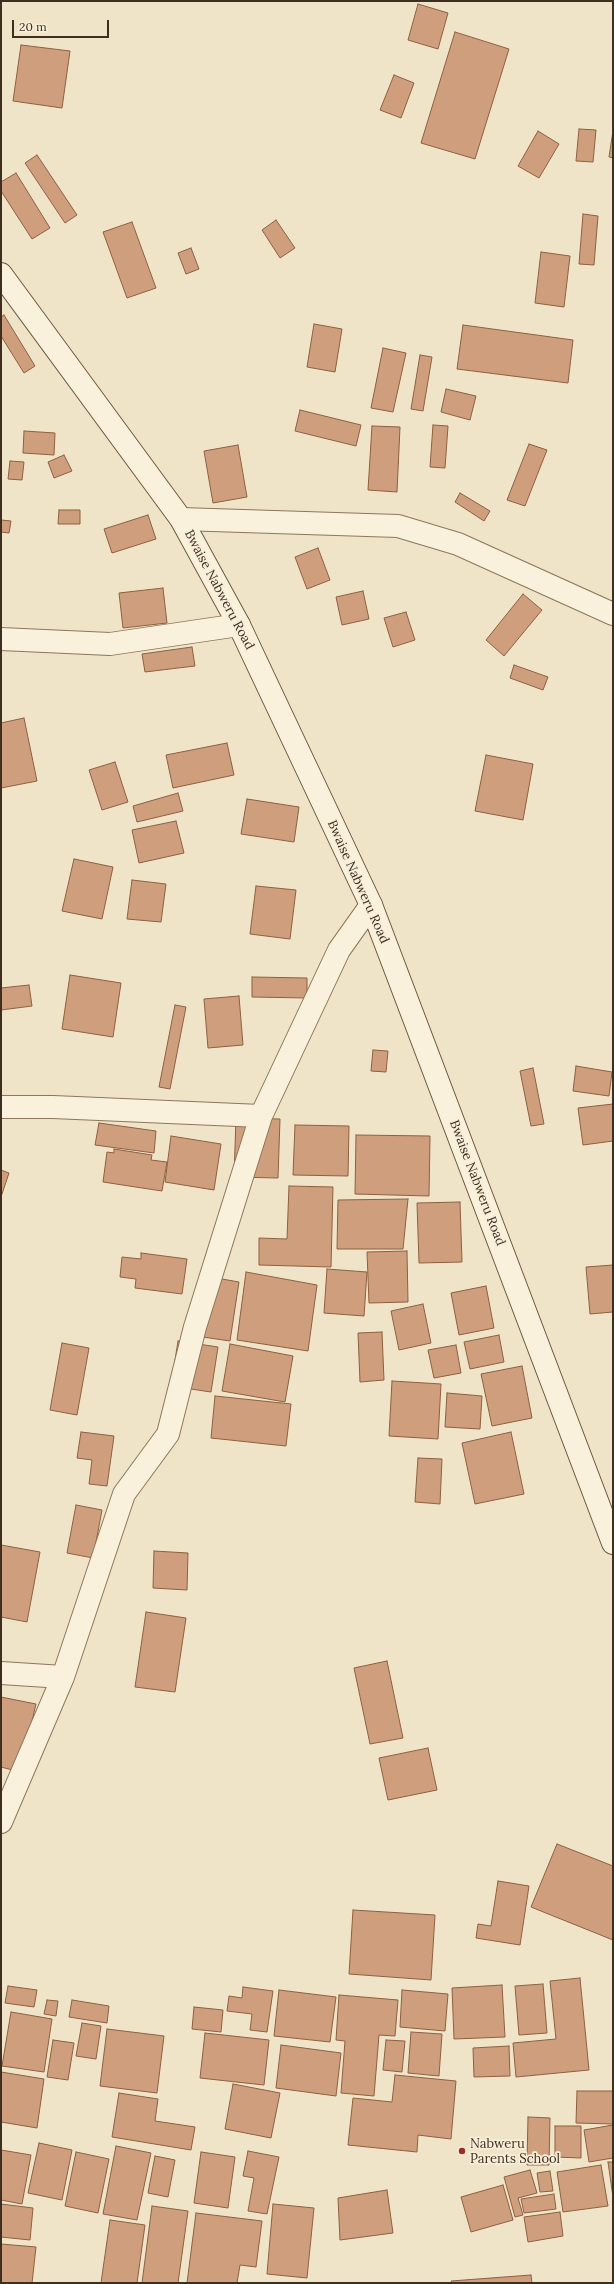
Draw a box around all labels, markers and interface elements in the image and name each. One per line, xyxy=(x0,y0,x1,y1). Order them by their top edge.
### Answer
scale bar xyxy=(14,12,111,38)
text: 20 m xyxy=(19,19,47,34)
street label: Bwaise Nabweru Road xyxy=(181,527,257,653)
street label: Bwaise Nabweru Road xyxy=(324,818,392,946)
street label: Bwaise Nabweru Road xyxy=(446,1118,508,1248)
place label: Nabweru Parents School xyxy=(470,2136,560,2167)
marker: Nabweru Parents School xyxy=(457,2146,467,2156)

